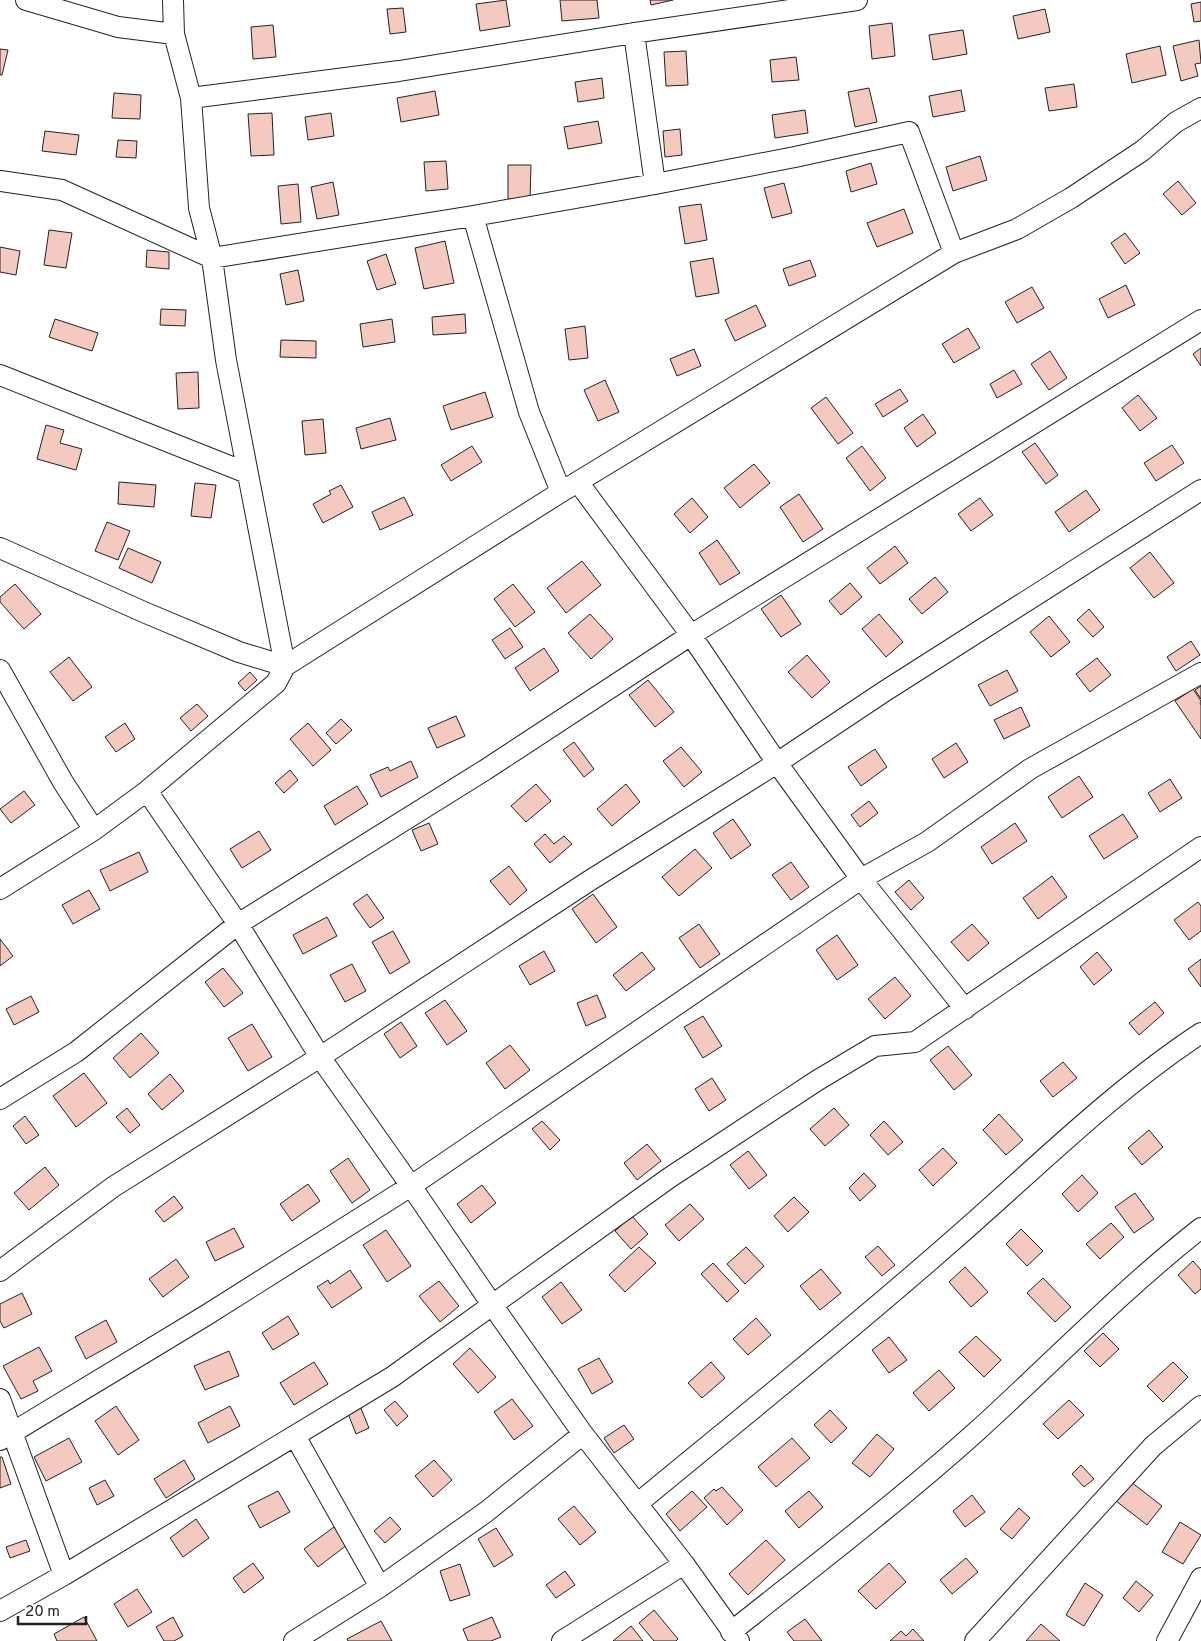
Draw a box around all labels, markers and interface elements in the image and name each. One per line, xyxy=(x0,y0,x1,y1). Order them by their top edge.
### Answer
scale bar xyxy=(18,1594,85,1626)
text: 20 m xyxy=(25,1603,60,1622)

